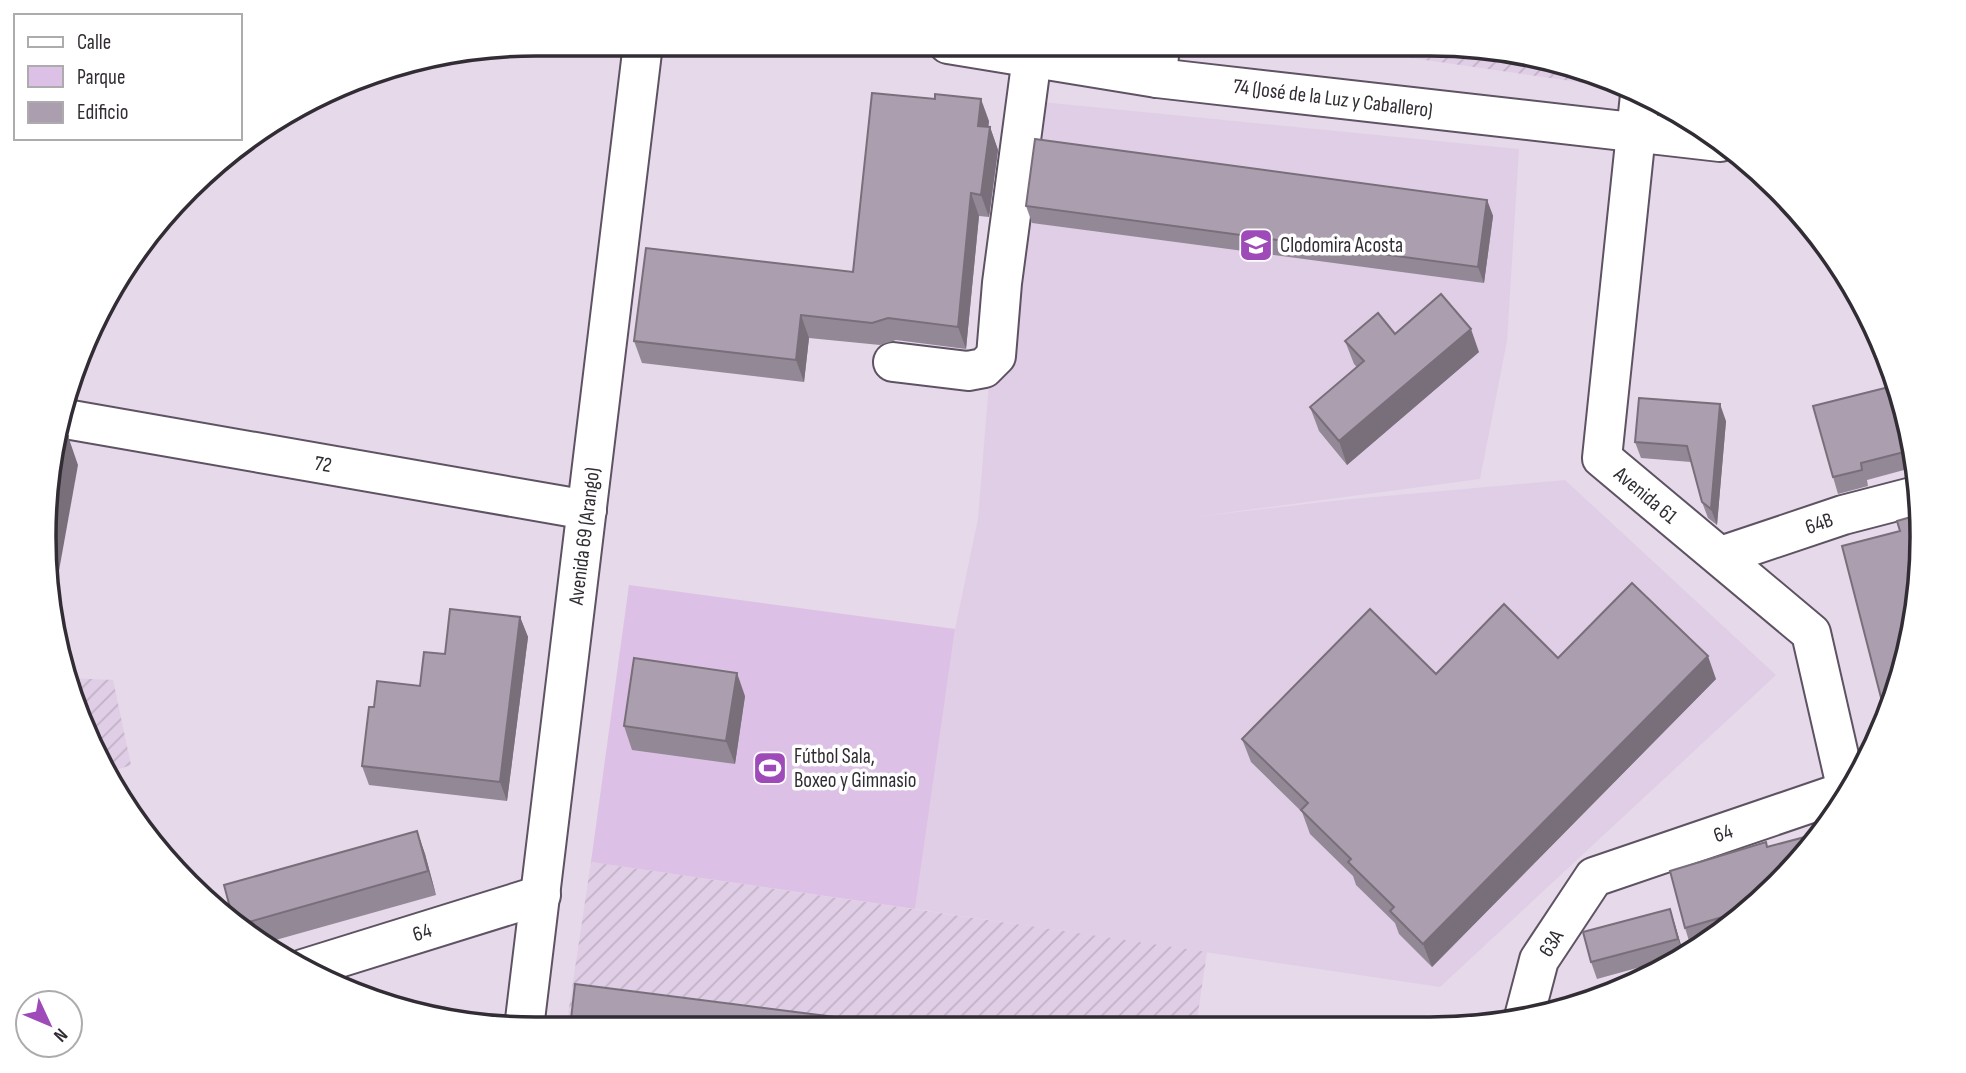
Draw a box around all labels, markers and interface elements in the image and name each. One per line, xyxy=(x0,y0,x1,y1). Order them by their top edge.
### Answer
legend xyxy=(14,14,242,140)
text: Calle xyxy=(77,30,111,55)
text: Parque xyxy=(77,65,125,90)
street label: 74 (José de la Luz y Caballero) xyxy=(1232,74,1434,123)
text: Edificio xyxy=(77,100,128,125)
school or university icon: Clodomira Acosta xyxy=(1237,226,1275,264)
place label: Clodomira Acosta xyxy=(1280,233,1403,258)
street label: 72 xyxy=(312,451,333,478)
street label: Avenida 61 xyxy=(1608,461,1683,529)
street label: Avenida 69 (Arango) xyxy=(564,466,605,607)
street label: 64B xyxy=(1802,507,1836,540)
place label: Fútbol Sala, Boxeo y Gimnasio xyxy=(794,744,917,793)
sports icon: Fútbol Sala, Boxeo y Gimnasio xyxy=(751,749,789,787)
street label: 64 xyxy=(1710,819,1736,848)
street label: 64 xyxy=(410,918,435,947)
street label: 63A xyxy=(1534,924,1570,961)
north arrow xyxy=(14,989,84,1059)
text: N xyxy=(48,1023,72,1046)

